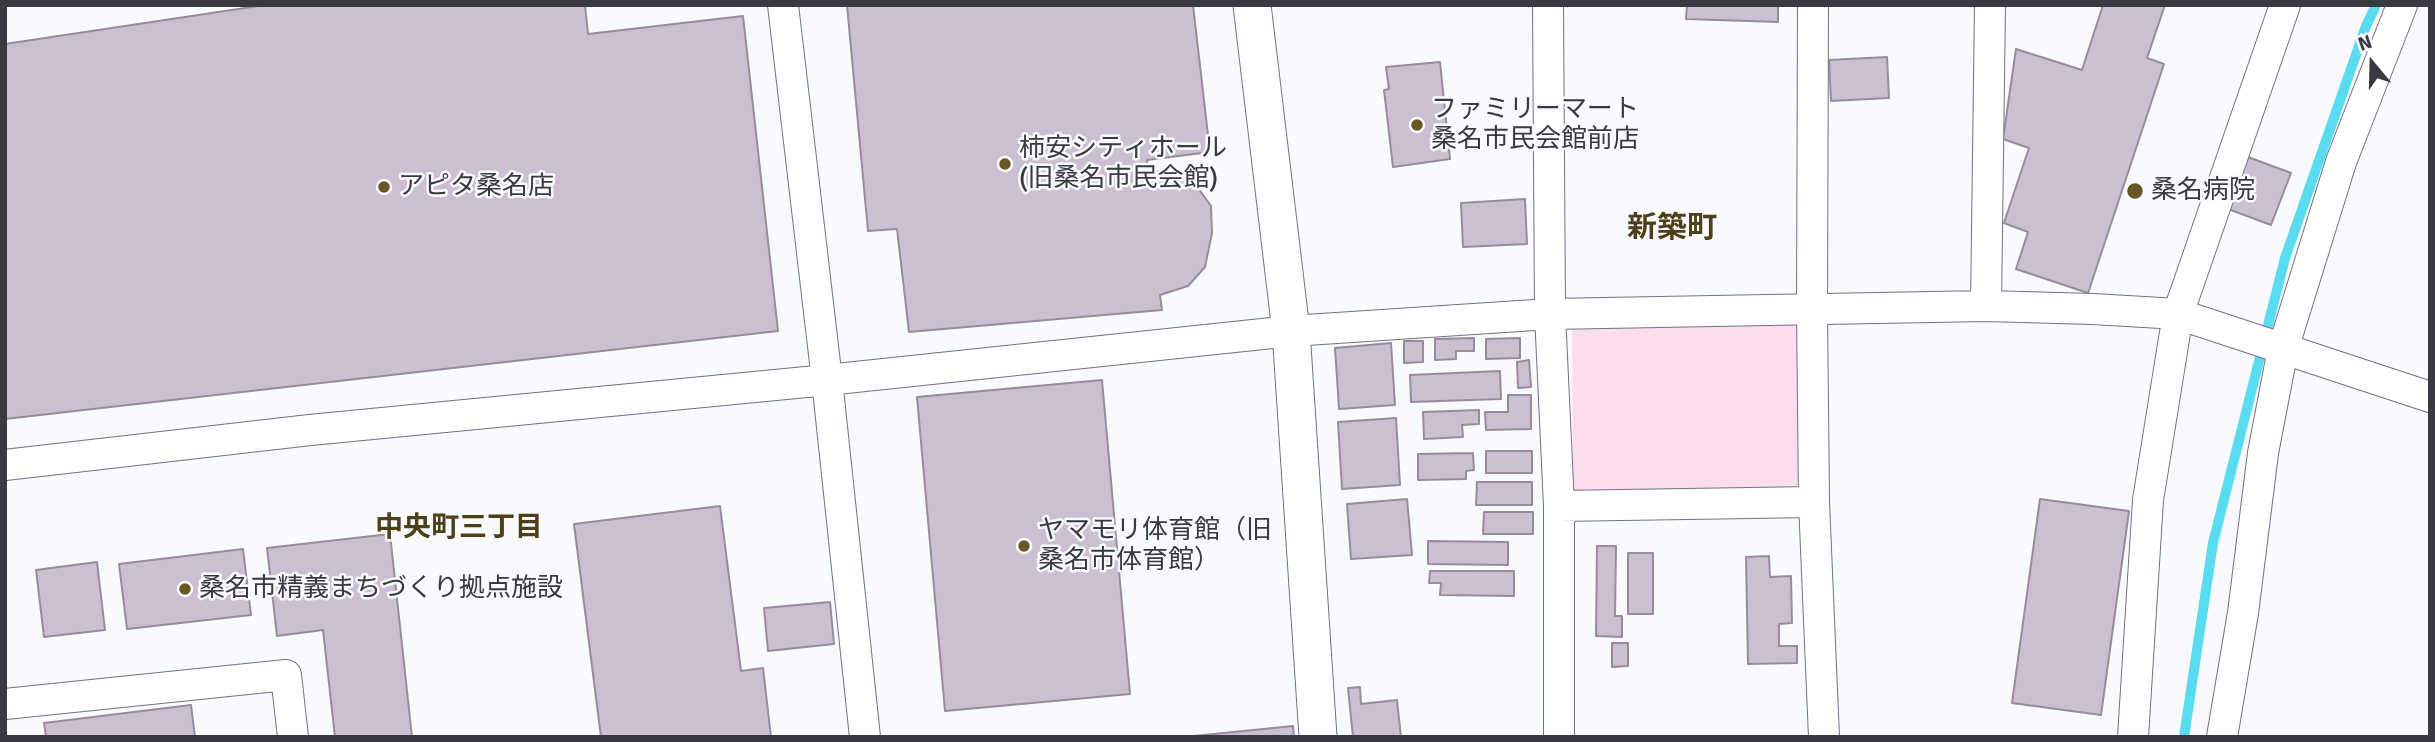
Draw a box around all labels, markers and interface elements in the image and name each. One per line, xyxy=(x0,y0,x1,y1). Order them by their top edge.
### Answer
north arrow xyxy=(2337,28,2407,98)
text: N xyxy=(2355,30,2375,57)
place label: ファミリーマート 桑名市民会館前店 xyxy=(1431,94,1639,156)
marker: ファミリーマート 桑名市民会館前店 xyxy=(1409,117,1425,133)
place label: 柿安シティホール (旧桑名市民会館) xyxy=(1019,133,1227,194)
marker: 柿安シティホール (旧桑名市民会館) xyxy=(997,156,1013,172)
place label: アピタ桑名店 xyxy=(398,171,554,203)
place label: 桑名病院 xyxy=(2151,175,2255,207)
marker: アピタ桑名店 xyxy=(376,179,392,195)
marker: 桑名病院 xyxy=(2125,181,2145,201)
district label: 新築町 xyxy=(1627,211,1717,247)
district label: 中央町三丁目 xyxy=(375,512,543,546)
place label: ヤマモリ体育館（旧 桑名市体育館） xyxy=(1038,515,1272,576)
marker: ヤマモリ体育館（旧 桑名市体育館） xyxy=(1016,538,1032,554)
place label: 桑名市精義まちづくり拠点施設 xyxy=(199,573,563,605)
marker: 桑名市精義まちづくり拠点施設 xyxy=(177,581,193,597)

